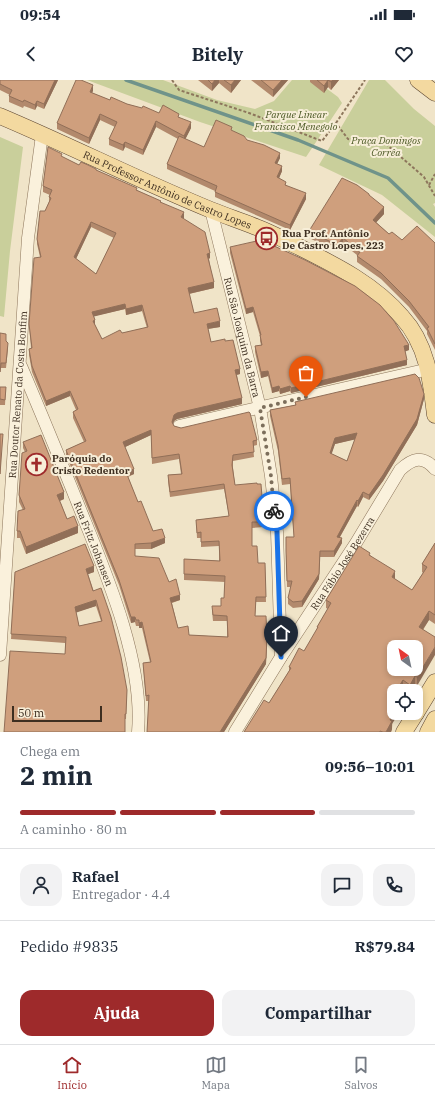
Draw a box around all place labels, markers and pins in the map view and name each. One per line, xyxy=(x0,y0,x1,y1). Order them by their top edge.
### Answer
bus stop icon: Rua Prof. Antônio De Castro Lopes, 223 xyxy=(254,226,280,252)
place label: Rua Prof. Antônio De Castro Lopes, 223 xyxy=(282,227,384,252)
pin xyxy=(289,356,323,397)
church icon: Paróquia do Cristo Redentor xyxy=(23,451,49,477)
place label: Paróquia do Cristo Redentor xyxy=(52,452,130,477)
pin xyxy=(264,616,298,657)

